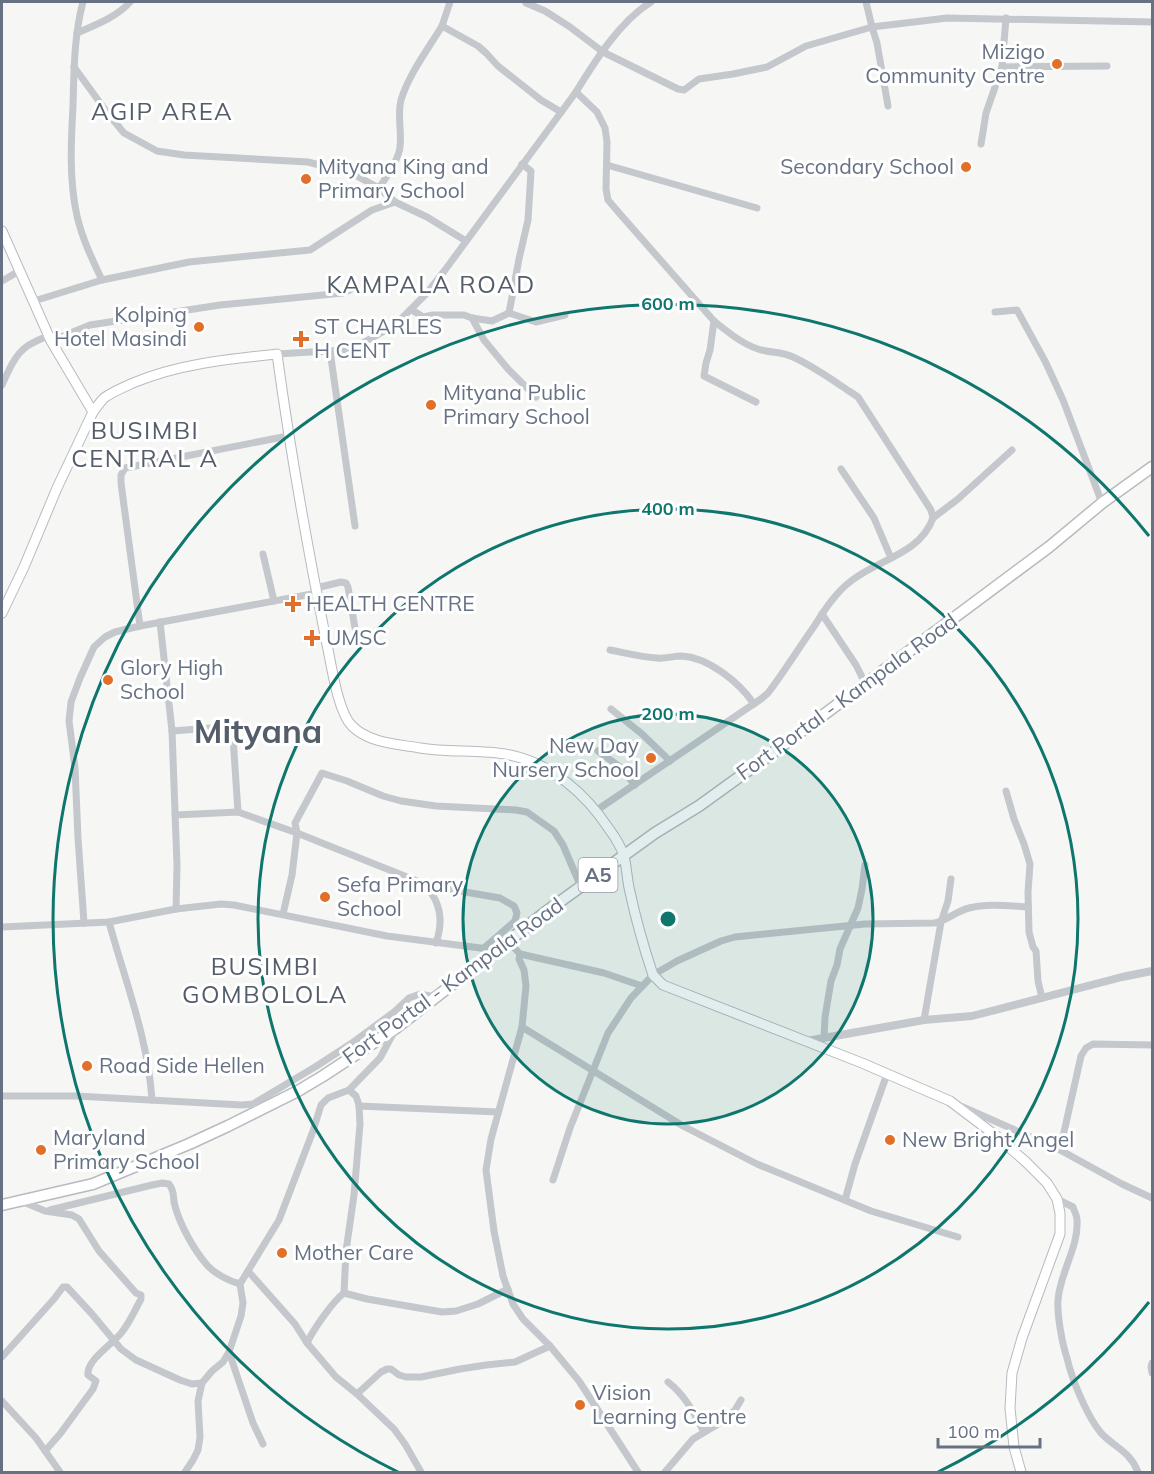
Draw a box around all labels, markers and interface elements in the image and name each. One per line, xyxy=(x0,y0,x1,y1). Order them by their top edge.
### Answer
place label: Mizigo Community Centre xyxy=(865,38,1045,88)
marker: Mizigo Community Centre xyxy=(1050,57,1064,71)
district label: AGIP AREA xyxy=(91,96,233,126)
place label: Mityana King and Primary School xyxy=(318,153,489,203)
place label: Secondary School xyxy=(780,153,954,179)
marker: Secondary School xyxy=(959,160,973,174)
marker: Mityana King and Primary School xyxy=(299,172,313,186)
district label: KAMPALA ROAD xyxy=(326,269,536,299)
text: 600 m xyxy=(641,292,695,315)
place label: Kolping Hotel Masindi xyxy=(54,301,187,351)
place label: ST CHARLES H CENT xyxy=(314,313,442,363)
marker: Kolping Hotel Masindi xyxy=(192,320,206,334)
marker: ST CHARLES H CENT xyxy=(292,330,310,348)
place label: Mityana Public Primary School xyxy=(443,379,590,429)
marker: Mityana Public Primary School xyxy=(424,398,438,412)
district label: BUSIMBI CENTRAL A xyxy=(71,415,219,473)
text: 400 m xyxy=(641,497,695,520)
place label: HEALTH CENTRE xyxy=(306,590,475,616)
marker: HEALTH CENTRE xyxy=(284,595,302,613)
street label: Fort Portal - Kampala Road xyxy=(731,607,962,785)
place label: UMSC xyxy=(326,624,387,650)
marker: UMSC xyxy=(303,629,321,647)
place label: Glory High School xyxy=(120,654,223,704)
marker: Glory High School xyxy=(101,673,115,687)
text: 200 m xyxy=(641,702,695,725)
district label: Mityana xyxy=(194,710,322,751)
place label: New Day Nursery School xyxy=(492,732,639,782)
marker: New Day Nursery School xyxy=(644,751,658,765)
road number: A5 xyxy=(578,858,618,892)
place label: Sefa Primary School xyxy=(337,871,463,921)
marker: Sefa Primary School xyxy=(318,890,332,904)
street label: Fort Portal - Kampala Road xyxy=(337,891,568,1069)
centre of rings xyxy=(658,909,678,929)
district label: BUSIMBI GOMBOLOLA xyxy=(182,951,348,1009)
place label: Road Side Hellen xyxy=(99,1052,265,1078)
marker: Road Side Hellen xyxy=(80,1059,94,1073)
place label: Maryland Primary School xyxy=(53,1124,200,1174)
place label: New Bright Angel xyxy=(902,1126,1074,1152)
marker: New Bright Angel xyxy=(883,1133,897,1147)
marker: Maryland Primary School xyxy=(34,1143,48,1157)
place label: Mother Care xyxy=(294,1239,414,1265)
marker: Mother Care xyxy=(275,1246,289,1260)
place label: Vision Learning Centre xyxy=(592,1379,746,1429)
marker: Vision Learning Centre xyxy=(573,1398,587,1412)
scale bar xyxy=(938,1411,1040,1449)
text: 100 m xyxy=(947,1420,1000,1443)

